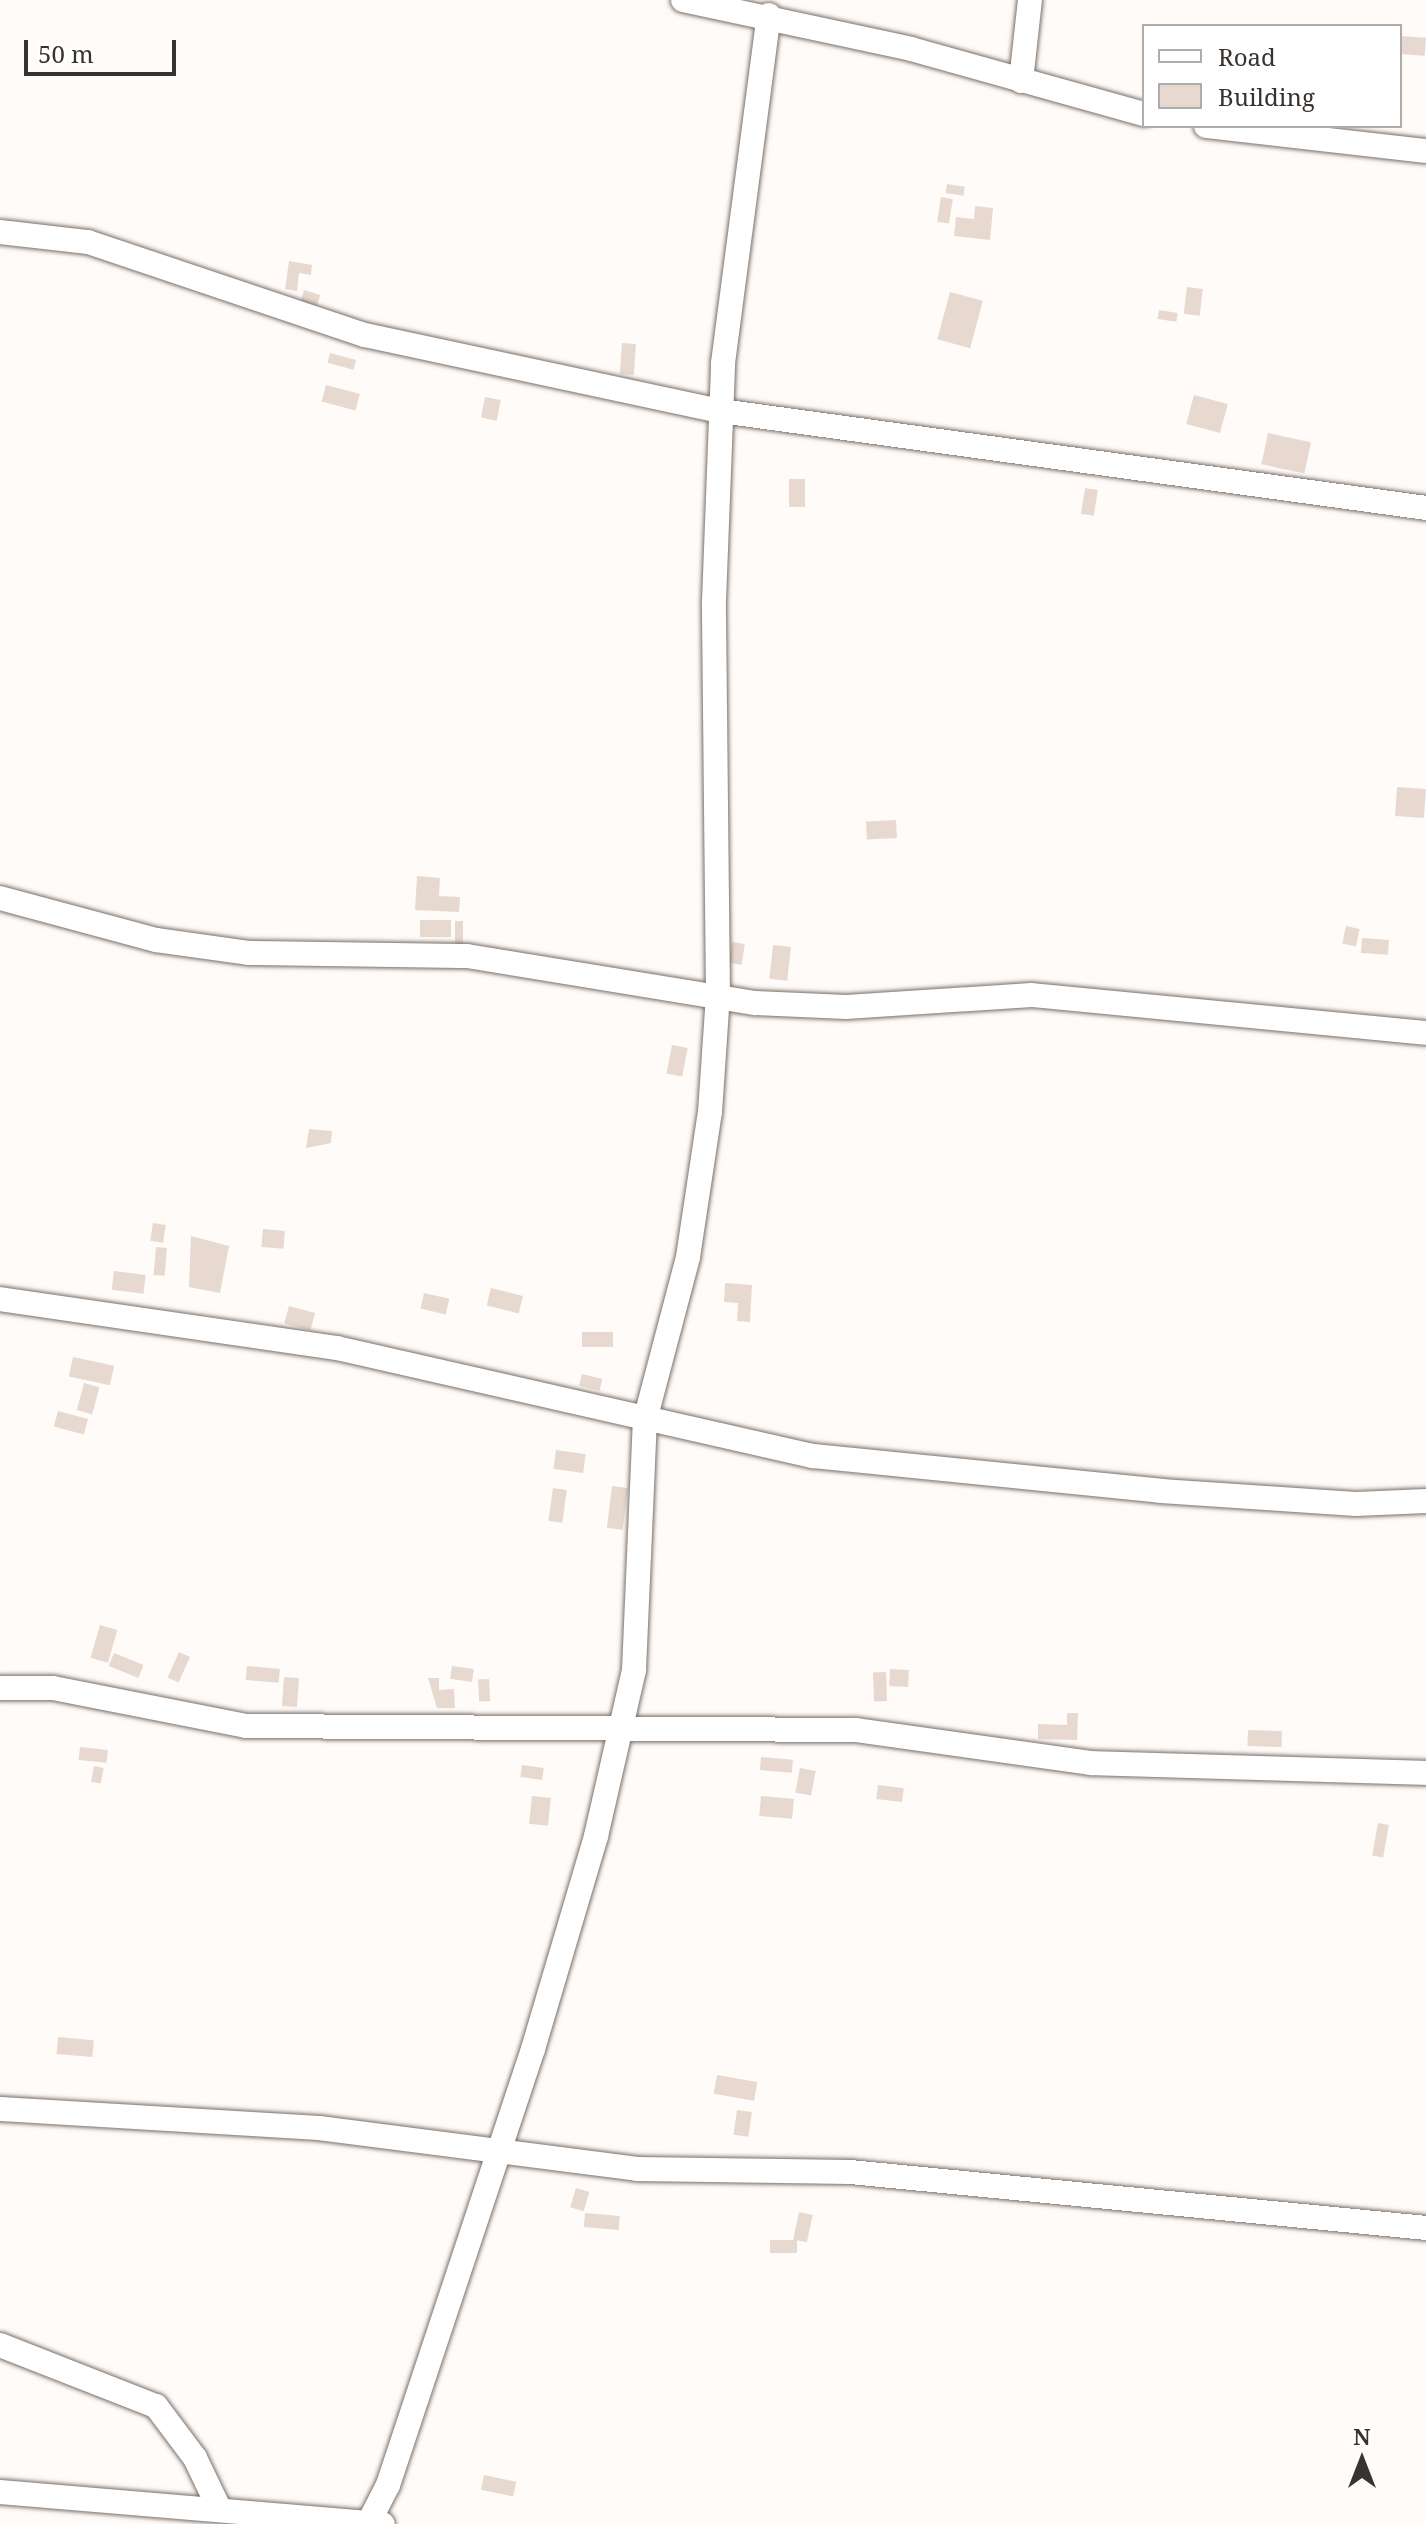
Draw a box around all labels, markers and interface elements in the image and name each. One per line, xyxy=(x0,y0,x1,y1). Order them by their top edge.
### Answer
scale bar xyxy=(28,24,180,74)
legend xyxy=(1142,24,1402,128)
text: 50 m xyxy=(38,37,94,70)
text: Road xyxy=(1218,40,1276,73)
text: Building xyxy=(1218,80,1315,113)
north arrow xyxy=(1322,2420,1402,2500)
text: N xyxy=(1353,2421,1371,2451)

